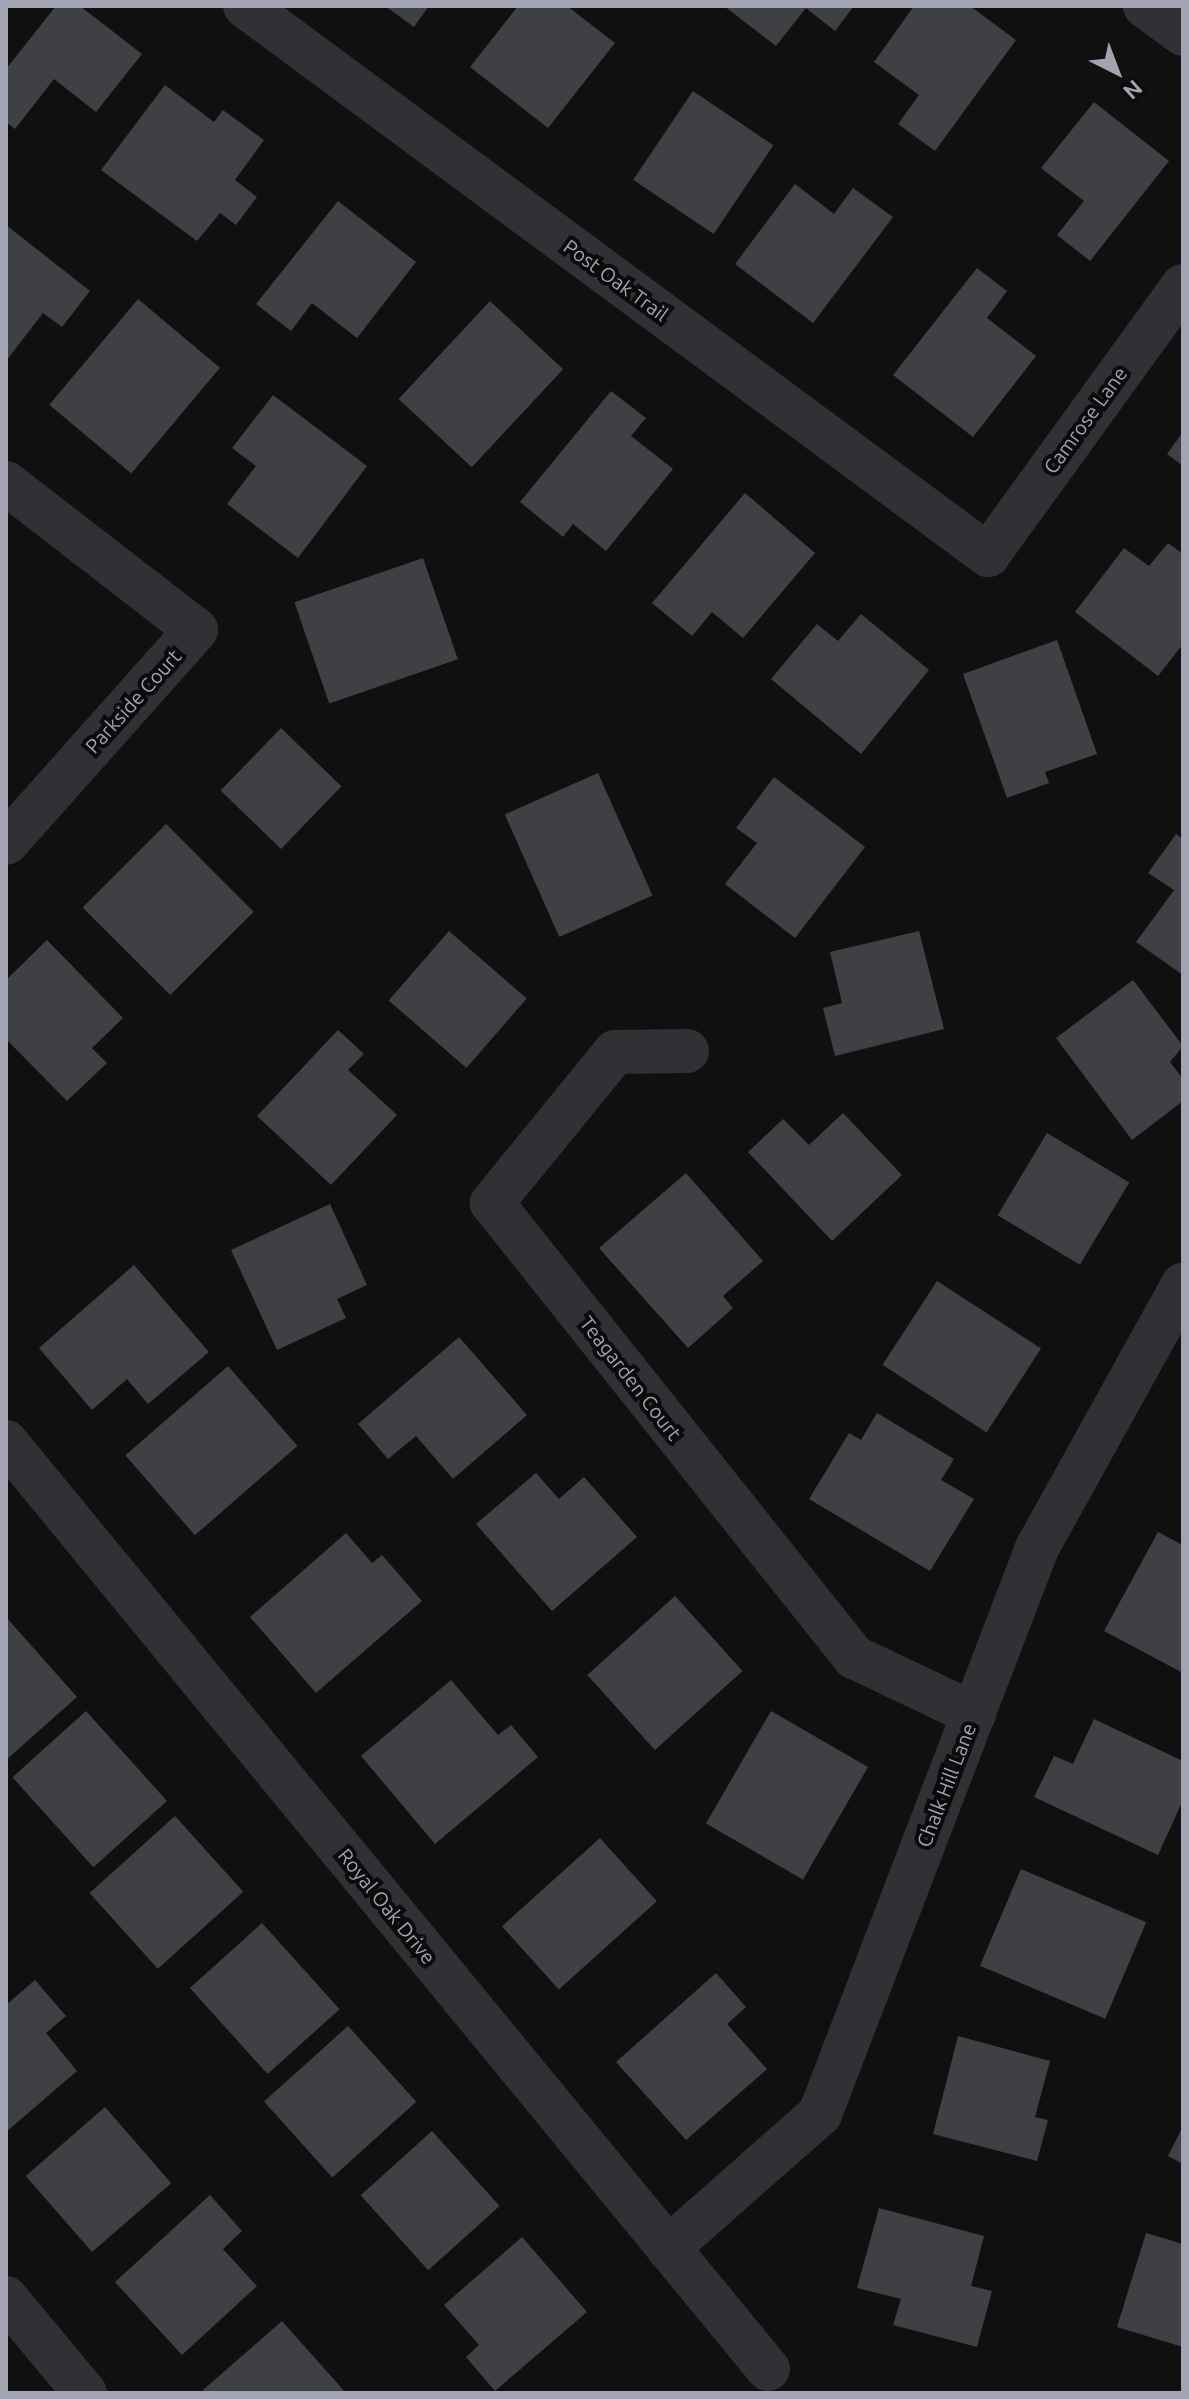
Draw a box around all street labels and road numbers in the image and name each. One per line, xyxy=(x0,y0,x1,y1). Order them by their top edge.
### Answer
street label: Post Oak Trail xyxy=(559,234,673,326)
street label: Camrose Lane xyxy=(1038,362,1132,478)
street label: Parkside Court xyxy=(80,644,186,758)
street label: Teagarden Court xyxy=(575,1311,687,1445)
street label: Chalk Hill Lane xyxy=(911,1720,981,1850)
street label: Royal Oak Drive xyxy=(333,1843,441,1969)

